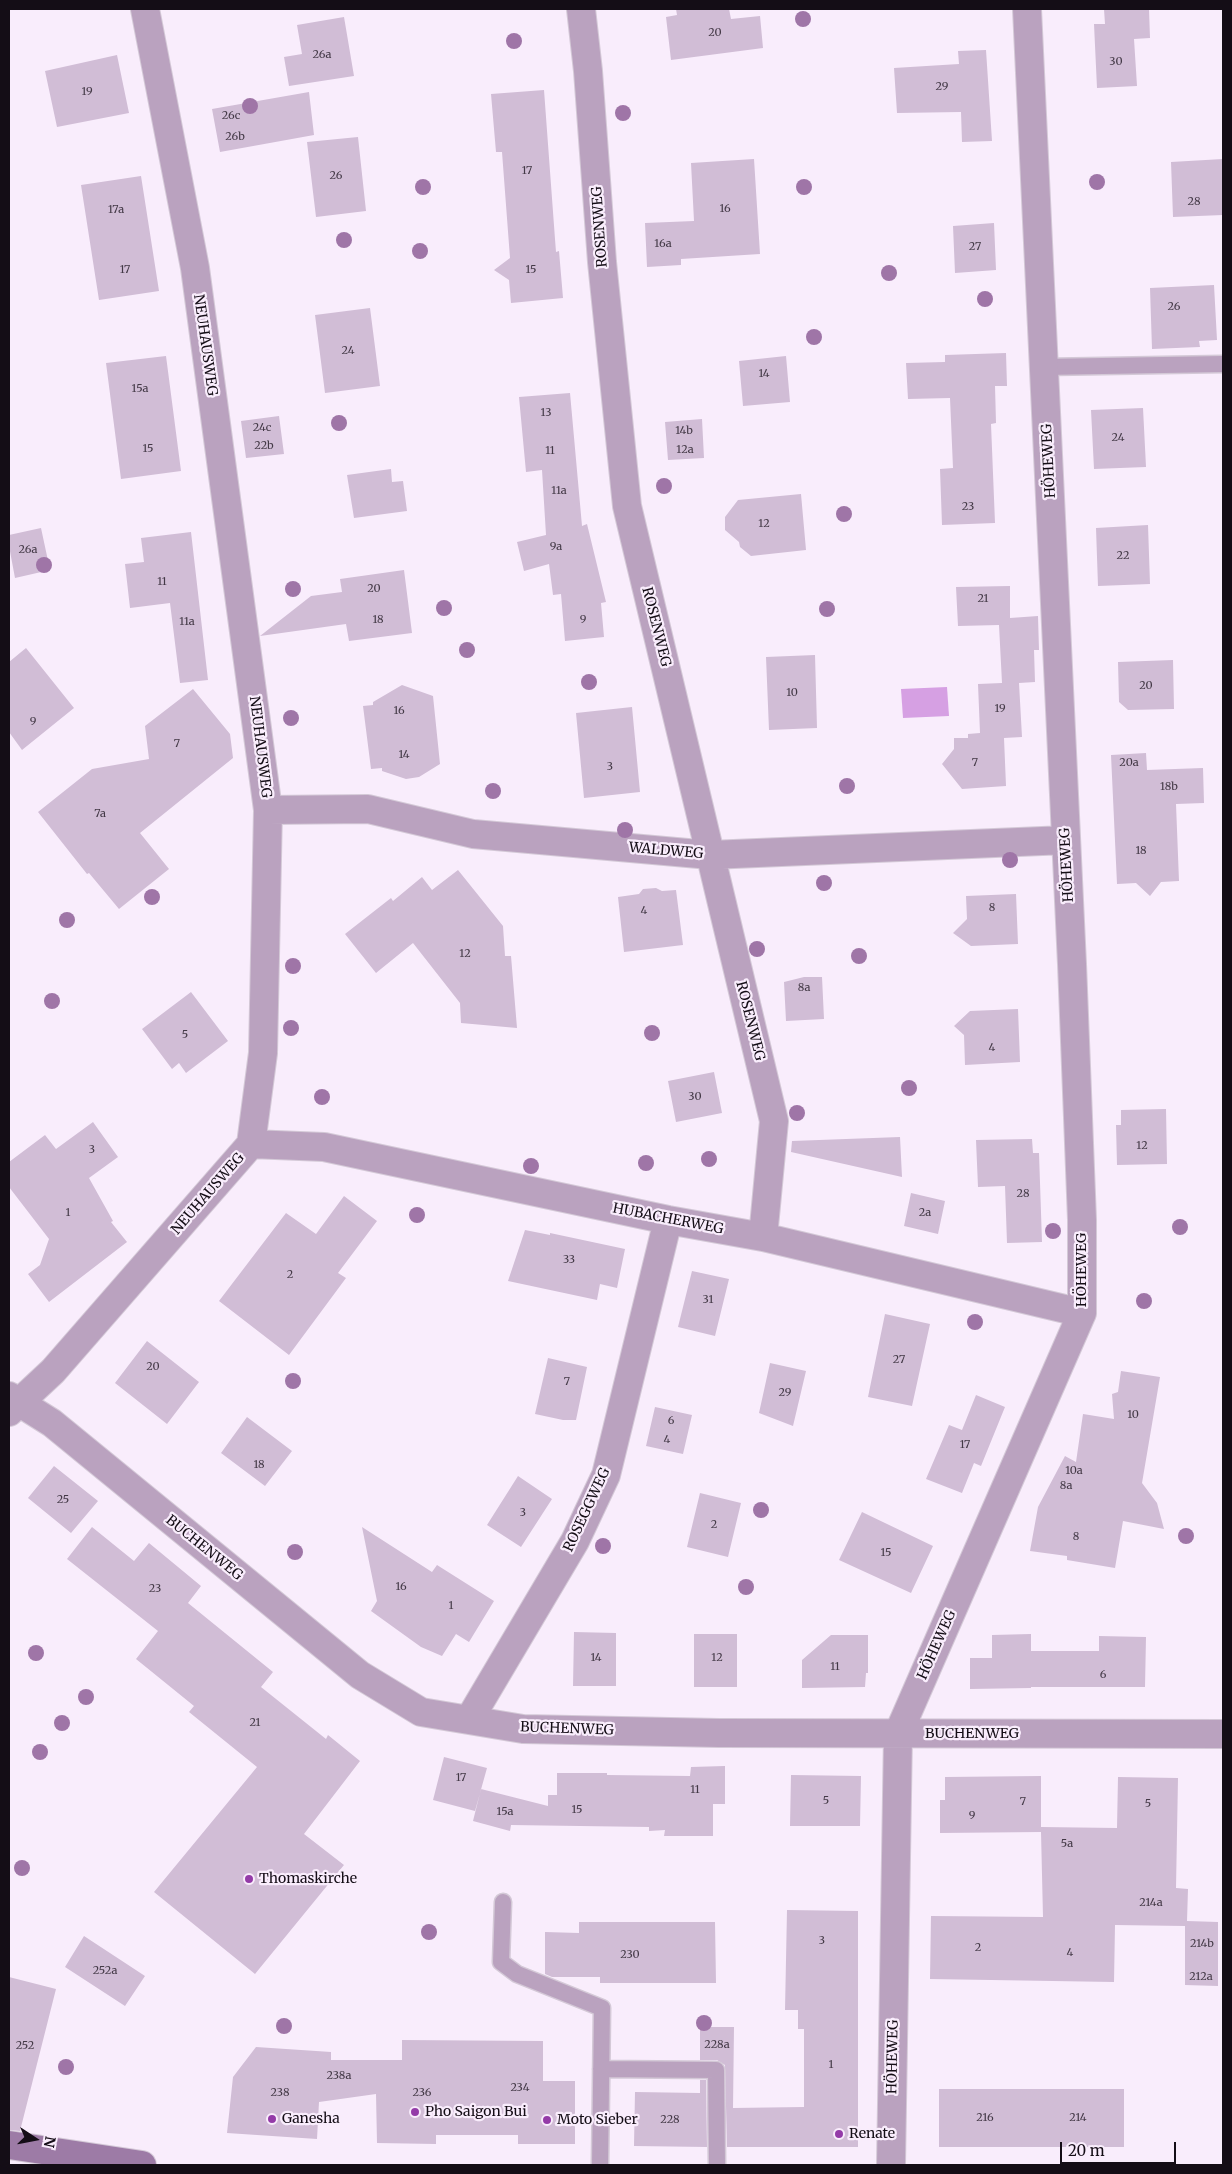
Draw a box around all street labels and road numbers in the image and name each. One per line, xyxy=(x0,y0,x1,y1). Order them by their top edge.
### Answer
street label: ROSENWEG xyxy=(589,186,611,268)
street label: NEUHAUSWEG xyxy=(190,293,220,397)
street label: HÖHEWEG xyxy=(1039,423,1059,499)
street label: ROSENWEG xyxy=(638,586,674,668)
street label: NEUHAUSWEG xyxy=(245,695,275,799)
street label: HÖHEWEG xyxy=(1057,827,1077,903)
street label: WALDWEG xyxy=(628,839,704,863)
street label: ROSENWEG xyxy=(732,980,768,1062)
street label: NEUHAUSWEG xyxy=(168,1150,248,1238)
street label: HUBACHERWEG xyxy=(611,1200,725,1238)
street label: HÖHEWEG xyxy=(1074,1233,1090,1307)
street label: ROSEGGWEG xyxy=(560,1465,614,1555)
street label: BUCHENWEG xyxy=(162,1512,246,1584)
street label: HÖHEWEG xyxy=(914,1608,960,1682)
street label: BUCHENWEG xyxy=(520,1719,614,1739)
street label: BUCHENWEG xyxy=(925,1726,1019,1742)
street label: HÖHEWEG xyxy=(884,2020,902,2094)

